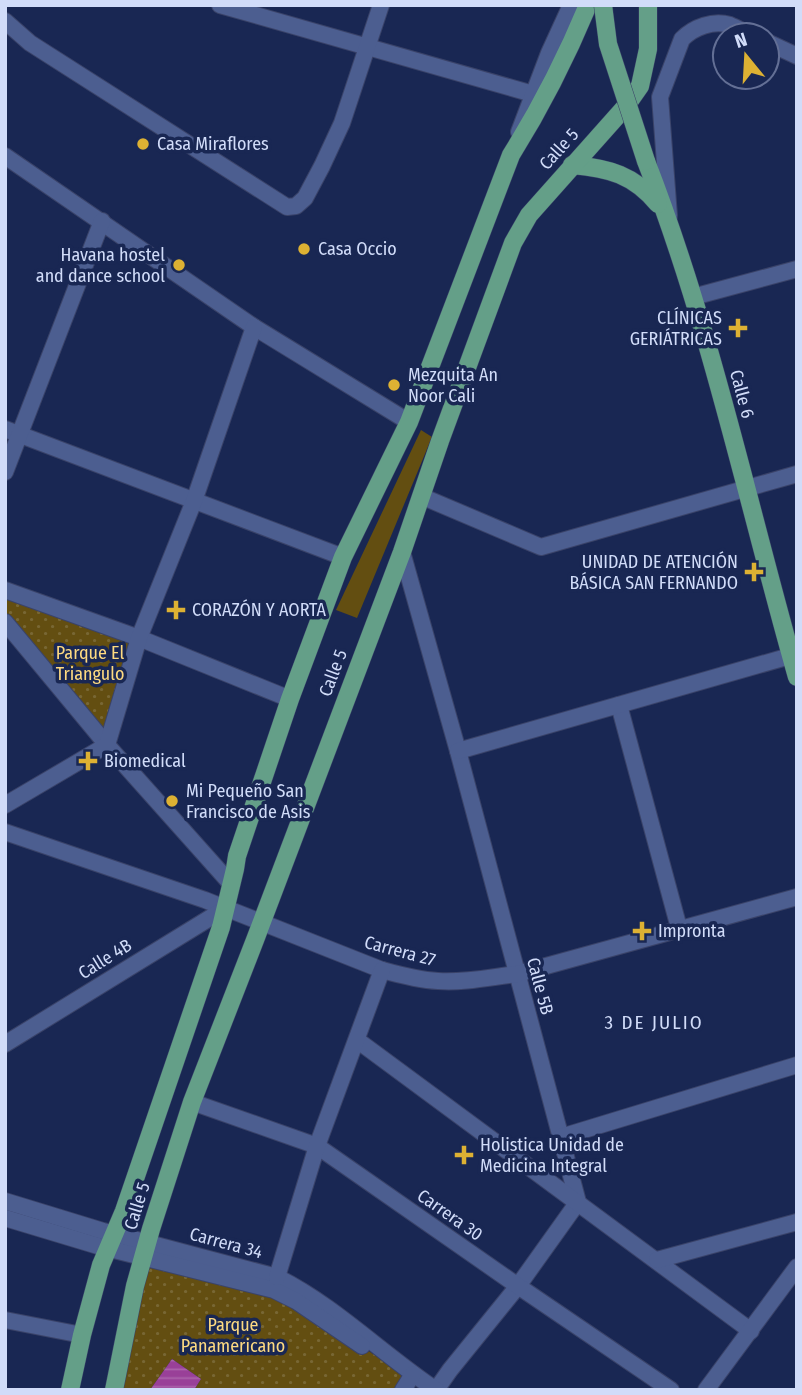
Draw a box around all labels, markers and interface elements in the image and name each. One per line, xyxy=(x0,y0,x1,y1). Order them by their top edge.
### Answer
north arrow xyxy=(711,21,781,91)
text: N xyxy=(732,28,750,53)
street label: Calle 5 xyxy=(535,124,583,174)
place label: Casa Miraflores xyxy=(157,133,269,155)
marker: Casa Miraflores xyxy=(135,136,151,152)
place label: Casa Occio xyxy=(318,238,397,260)
marker: Casa Occio xyxy=(296,241,312,257)
place label: Havana hostel and dance school xyxy=(36,244,165,287)
marker: Havana hostel and dance school xyxy=(171,257,187,273)
place label: CLÍNICAS GERIÁTRICAS xyxy=(630,306,722,350)
marker: CLÍNICAS GERIÁTRICAS xyxy=(728,318,748,338)
place label: Mezquita An Noor Cali xyxy=(408,364,498,407)
street label: Calle 6 xyxy=(725,367,759,421)
marker: Mezquita An Noor Cali xyxy=(386,377,402,393)
place label: UNIDAD DE ATENCIÓN BÁSICA SAN FERNANDO xyxy=(570,551,738,594)
marker: UNIDAD DE ATENCIÓN BÁSICA SAN FERNANDO xyxy=(744,562,764,582)
place label: CORAZÓN Y AORTA xyxy=(192,599,327,621)
marker: CORAZÓN Y AORTA xyxy=(166,600,186,620)
park label: Parque El Triangulo xyxy=(56,642,124,685)
street label: Calle 5 xyxy=(314,646,352,700)
place label: Biomedical xyxy=(104,750,186,772)
marker: Biomedical xyxy=(78,751,98,771)
place label: Mi Pequeño San Francisco de Asis xyxy=(186,780,311,823)
marker: Mi Pequeño San Francisco de Asis xyxy=(164,793,180,809)
place label: Impronta xyxy=(658,920,726,942)
marker: Impronta xyxy=(632,921,652,941)
street label: Carrera 27 xyxy=(362,931,438,971)
street label: Calle 4B xyxy=(74,934,136,984)
street label: Calle 5B xyxy=(522,955,558,1017)
district label: 3 DE JULIO xyxy=(604,1011,704,1034)
place label: Holistica Unidad de Medicina Integral xyxy=(480,1134,624,1177)
marker: Holistica Unidad de Medicina Integral xyxy=(454,1145,474,1165)
street label: Calle 5 xyxy=(119,1180,155,1232)
street label: Carrera 30 xyxy=(413,1184,487,1246)
street label: Carrera 34 xyxy=(187,1223,265,1263)
park label: Parque Panamericano xyxy=(181,1314,285,1357)

